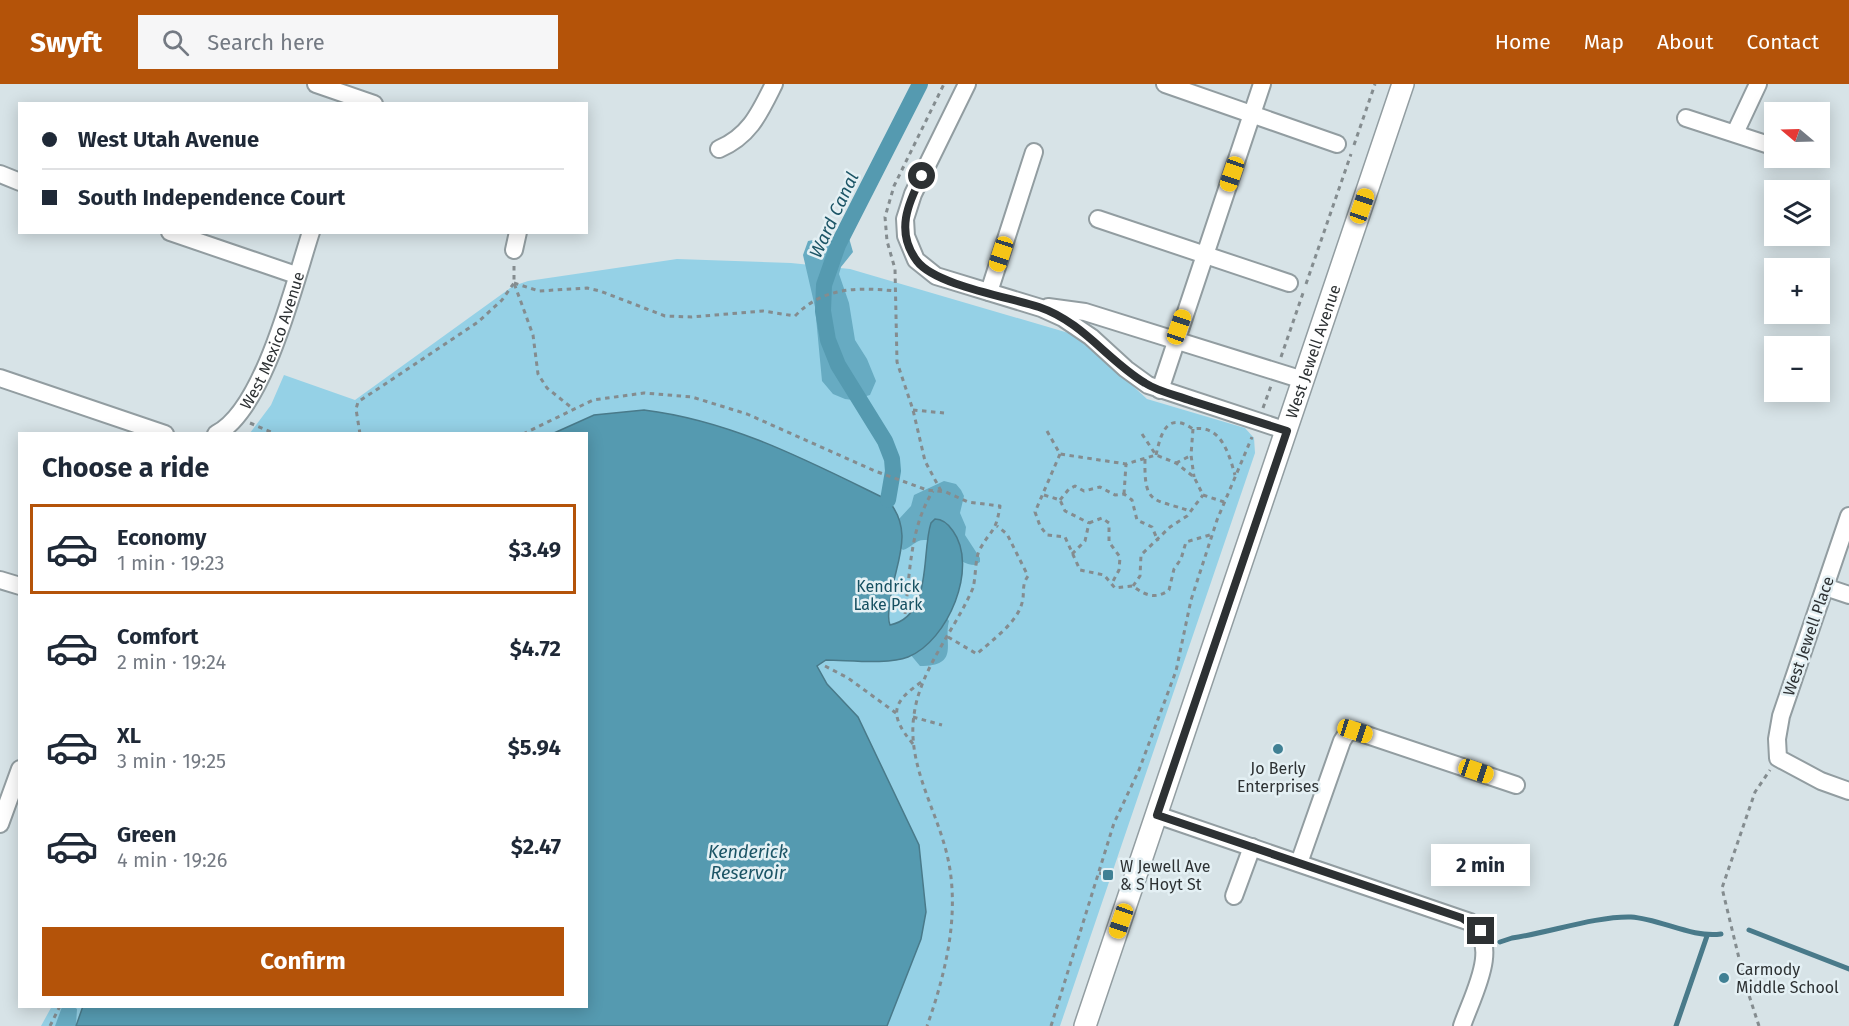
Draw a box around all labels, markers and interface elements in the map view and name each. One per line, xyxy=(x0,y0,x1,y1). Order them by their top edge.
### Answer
search box xyxy=(138,15,558,69)
text: Swyft xyxy=(30,26,102,59)
icon: search xyxy=(159,26,192,59)
text: Search here xyxy=(207,29,325,56)
text: Home xyxy=(1495,29,1551,55)
text: Map xyxy=(1584,29,1624,55)
text: About xyxy=(1657,29,1714,55)
text: Contact xyxy=(1747,29,1819,55)
north arrow xyxy=(1764,102,1830,168)
map controls xyxy=(1764,102,1830,402)
text: West Utah Avenue xyxy=(78,126,259,153)
car xyxy=(1218,154,1246,194)
route start xyxy=(908,162,935,189)
water label: Ward Canal xyxy=(805,169,863,261)
button: layers xyxy=(1764,180,1830,246)
text: South Independence Court xyxy=(78,184,345,211)
car xyxy=(1348,186,1376,226)
car xyxy=(987,234,1015,274)
button: + xyxy=(1764,258,1830,324)
street label: West Mexico Avenue xyxy=(236,269,308,413)
street label: West Jewell Avenue xyxy=(1282,282,1345,421)
car xyxy=(1165,307,1193,347)
button: − xyxy=(1764,336,1830,402)
text: Choose a ride xyxy=(42,452,209,484)
icon: car xyxy=(45,522,99,576)
text: Economy xyxy=(117,524,206,551)
text: $3.49 xyxy=(508,536,561,563)
text: 1 min · 19:23 xyxy=(117,551,225,575)
street label: West Jewell Place xyxy=(1779,574,1838,698)
park label: Kendrick Lake Park xyxy=(853,577,923,614)
icon: car xyxy=(45,621,99,675)
text: Comfort xyxy=(117,623,198,650)
text: $4.72 xyxy=(510,635,561,662)
text: 2 min · 19:24 xyxy=(117,650,226,674)
car xyxy=(1335,717,1375,745)
icon: car xyxy=(45,720,99,774)
text: XL xyxy=(117,722,141,749)
text: $5.94 xyxy=(508,734,561,761)
marker: Jo Berly Enterprises xyxy=(1271,742,1285,756)
text: 3 min · 19:25 xyxy=(117,749,226,773)
car xyxy=(1456,757,1496,785)
place label: Jo Berly Enterprises xyxy=(1237,759,1319,796)
icon: car xyxy=(45,819,99,873)
text: Green xyxy=(117,821,176,848)
text: $2.47 xyxy=(511,833,561,860)
water label: Kenderick Reservoir xyxy=(708,841,788,884)
callout: 2 min xyxy=(1432,844,1530,886)
text: 4 min · 19:26 xyxy=(117,848,227,872)
text: 2 min xyxy=(1456,853,1505,877)
place label: W Jewell Ave & S Hoyt St xyxy=(1120,857,1211,894)
marker: W Jewell Ave & S Hoyt St xyxy=(1101,868,1115,882)
car xyxy=(1107,901,1135,941)
route end xyxy=(1467,917,1494,944)
button: Confirm xyxy=(42,927,564,996)
place label: Carmody Middle School xyxy=(1736,960,1839,997)
marker: Carmody Middle School xyxy=(1717,971,1731,985)

